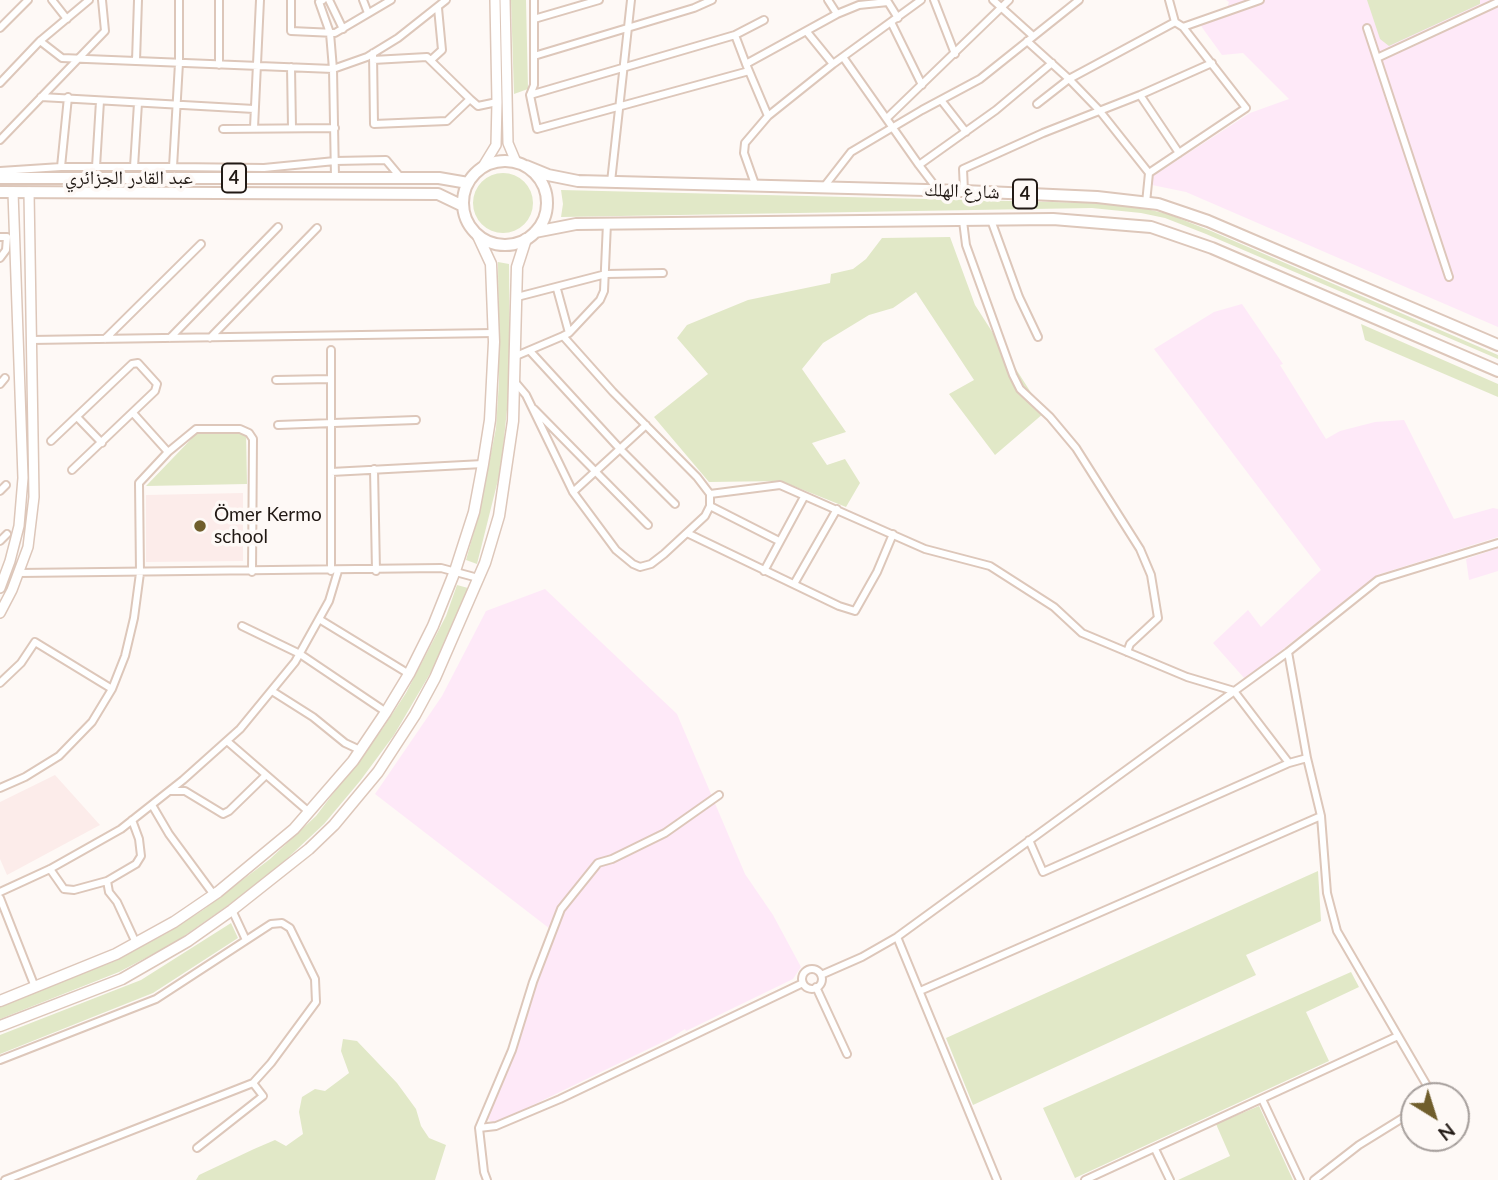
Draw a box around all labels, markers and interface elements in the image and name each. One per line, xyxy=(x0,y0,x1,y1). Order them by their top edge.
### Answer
road number: 4 xyxy=(222,163,246,192)
street label: عبد القادر الجزائري xyxy=(65,167,193,189)
street label: شارع الهلك xyxy=(924,178,1000,204)
road number: 4 xyxy=(1013,180,1037,209)
place label: Ömer Kermo school xyxy=(214,504,322,548)
marker: Ömer Kermo school xyxy=(192,518,208,534)
north arrow xyxy=(1400,1082,1470,1152)
text: N xyxy=(1434,1119,1460,1146)

